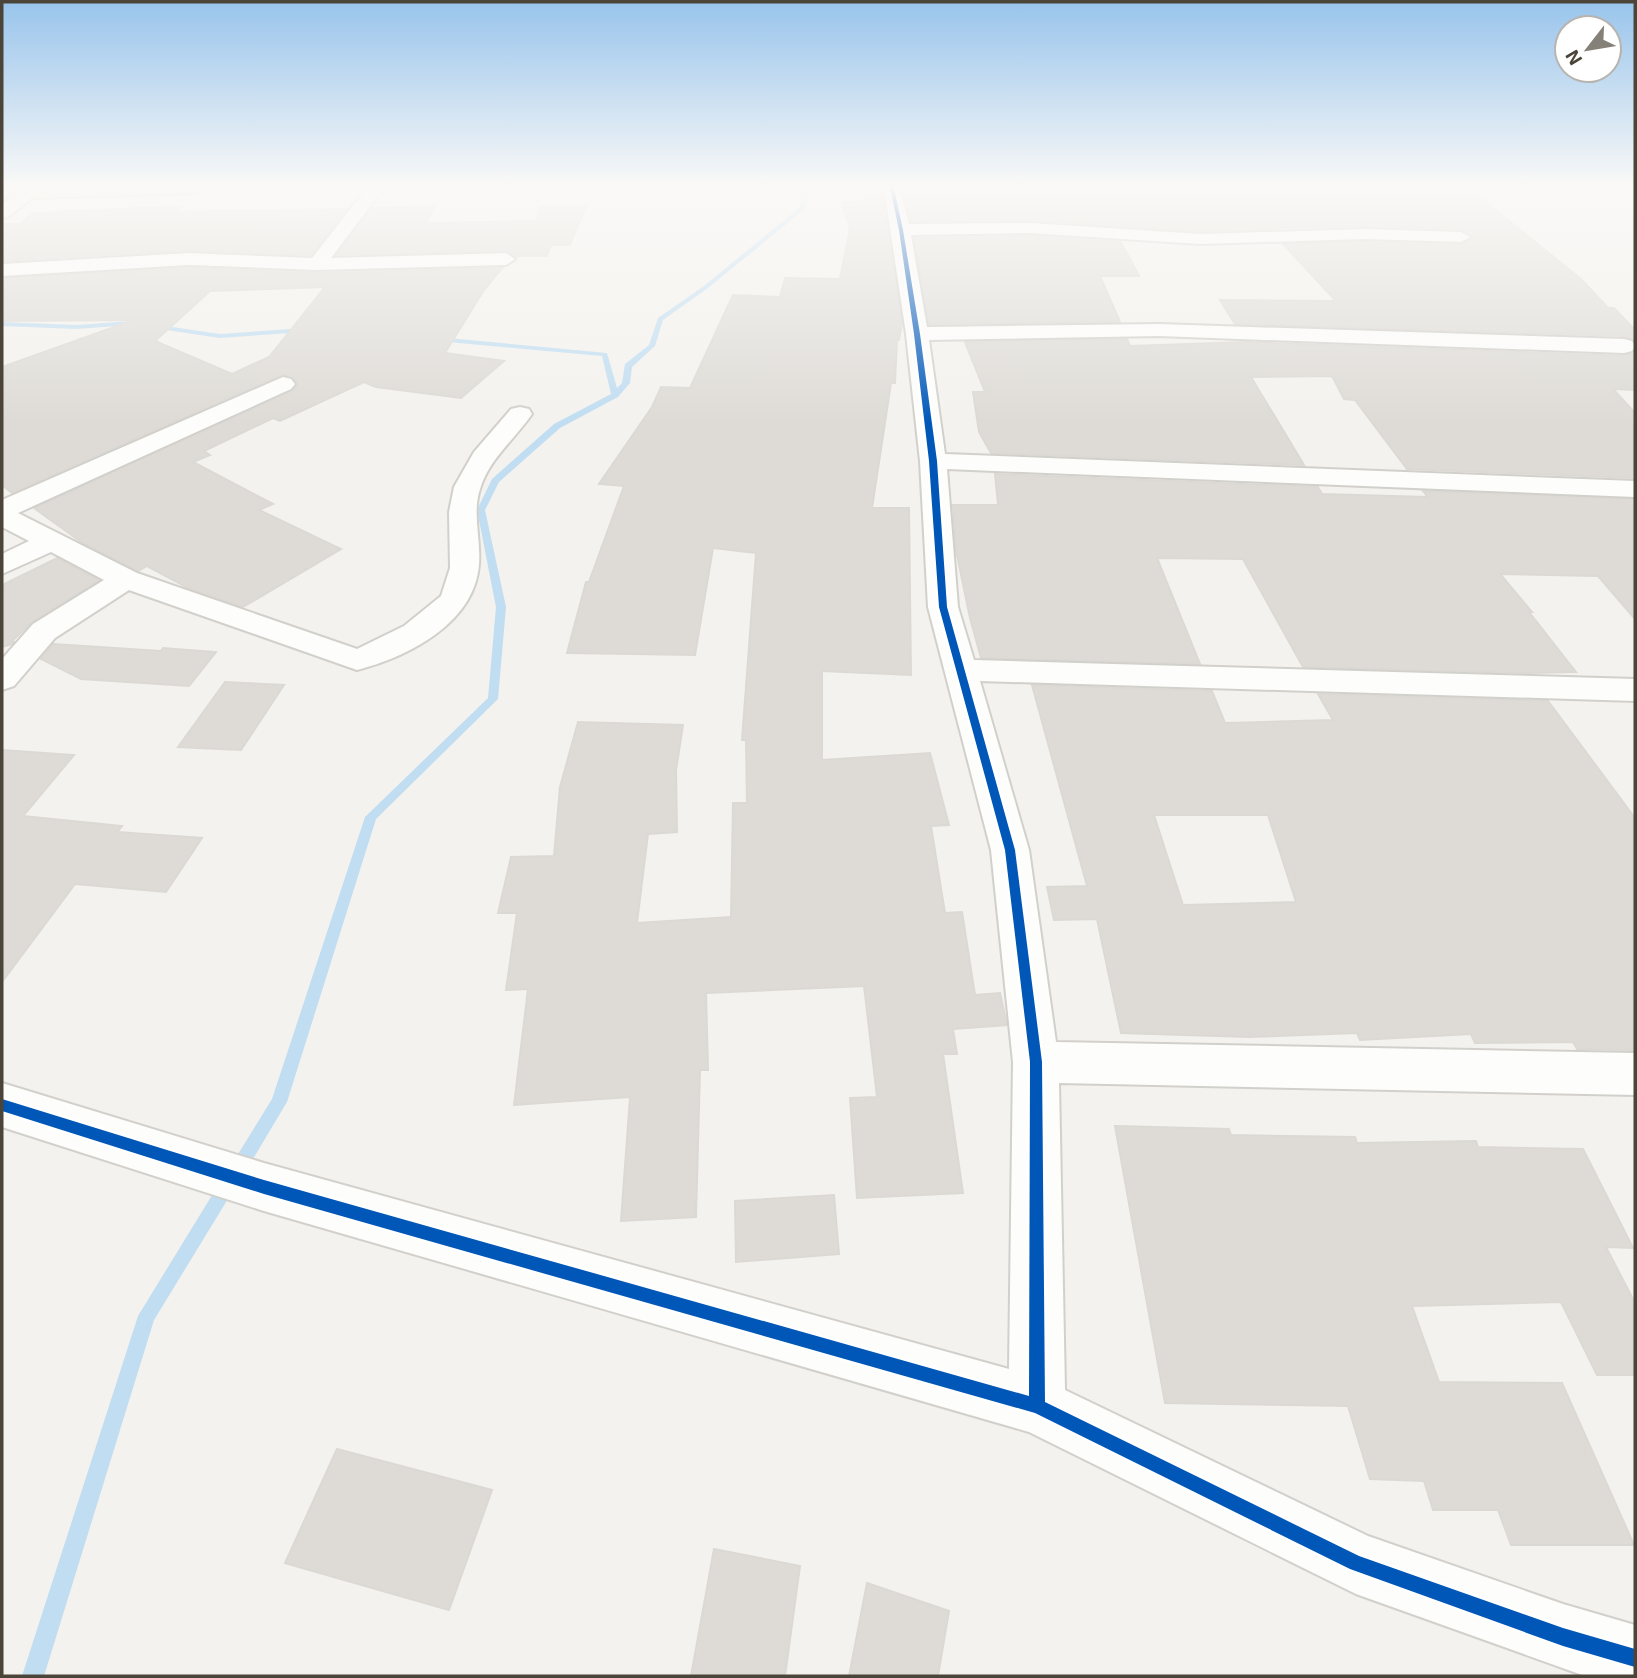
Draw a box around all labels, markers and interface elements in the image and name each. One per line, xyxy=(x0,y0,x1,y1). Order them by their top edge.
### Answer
north arrow xyxy=(1553,14,1623,84)
text: N xyxy=(1560,46,1586,70)

